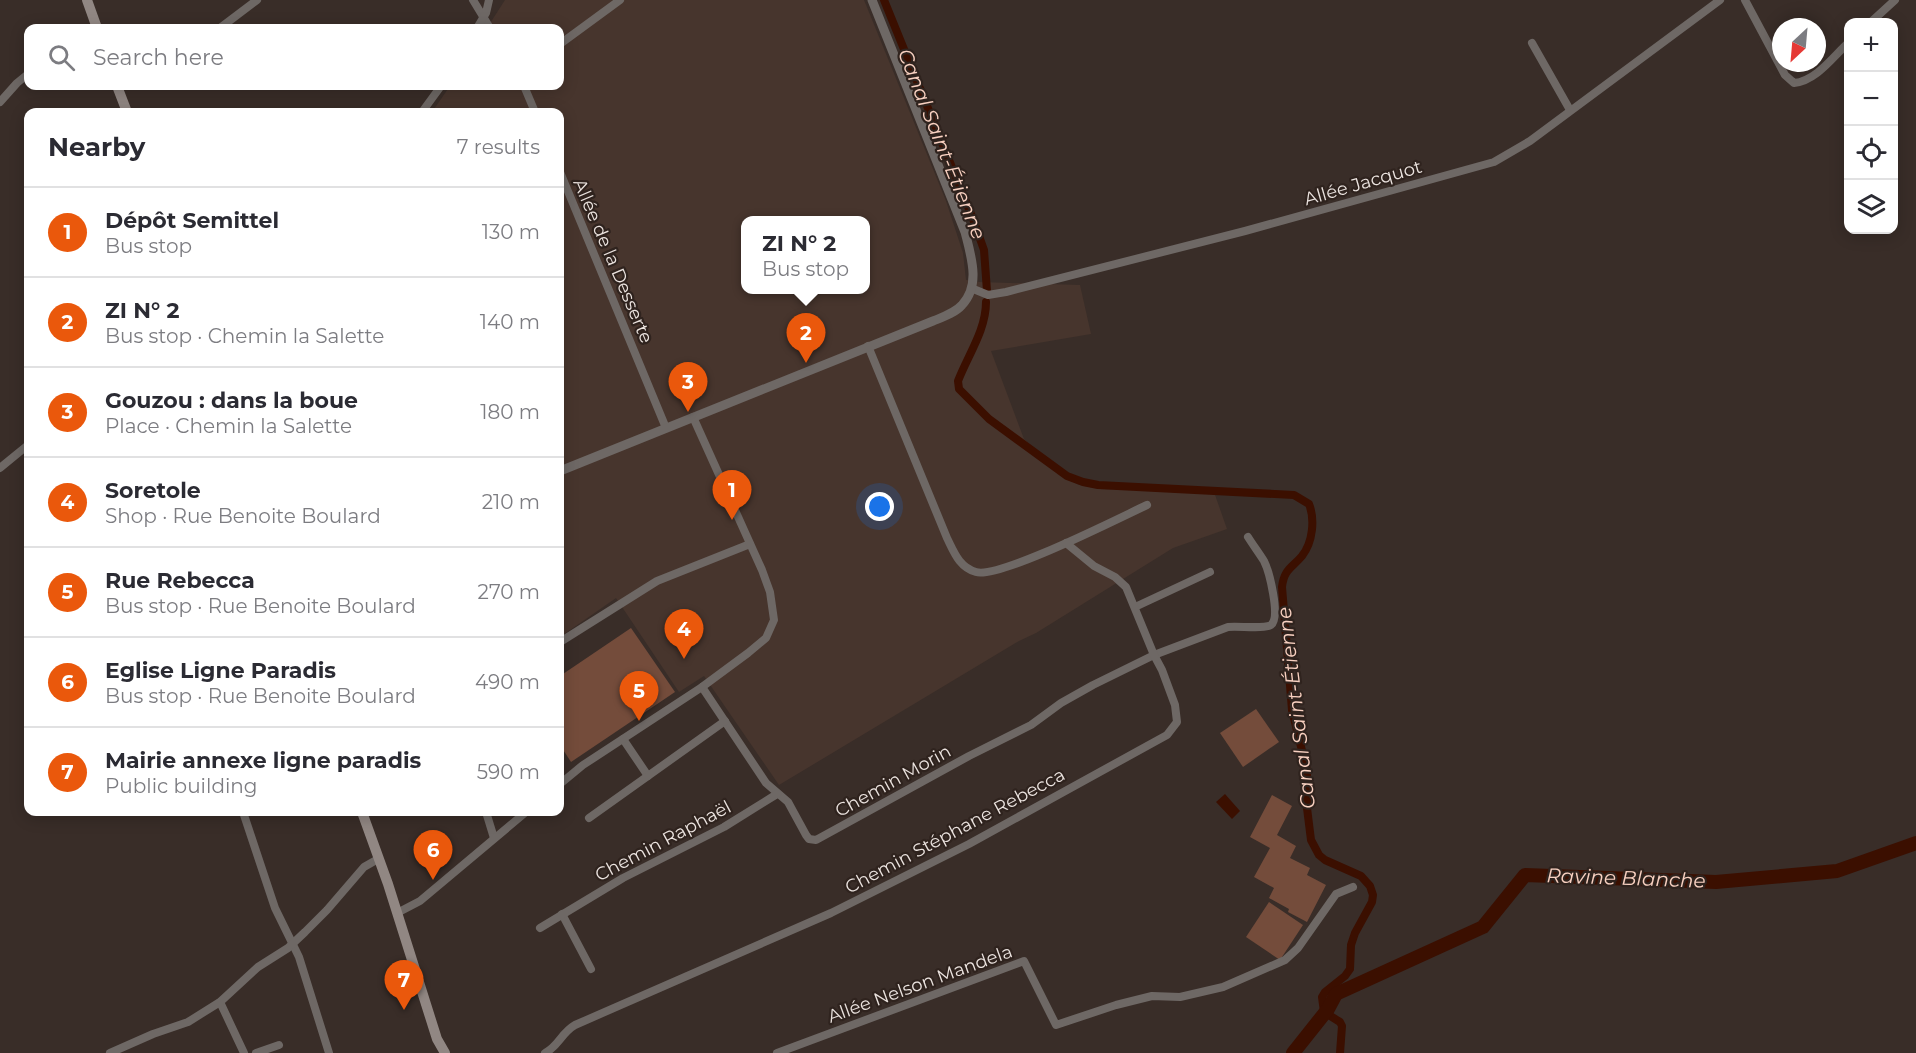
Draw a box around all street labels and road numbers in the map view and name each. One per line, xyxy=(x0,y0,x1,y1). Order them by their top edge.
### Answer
street label: Allée Jacquot xyxy=(1302,156,1424,210)
street label: Allée de la Desserte xyxy=(568,175,658,347)
street label: Chemin Morin xyxy=(831,740,955,822)
street label: Chemin Stéphane Rebecca xyxy=(841,764,1069,898)
street label: Chemin Raphaël xyxy=(591,796,735,886)
street label: Allée Nelson Mandela xyxy=(825,940,1015,1028)

